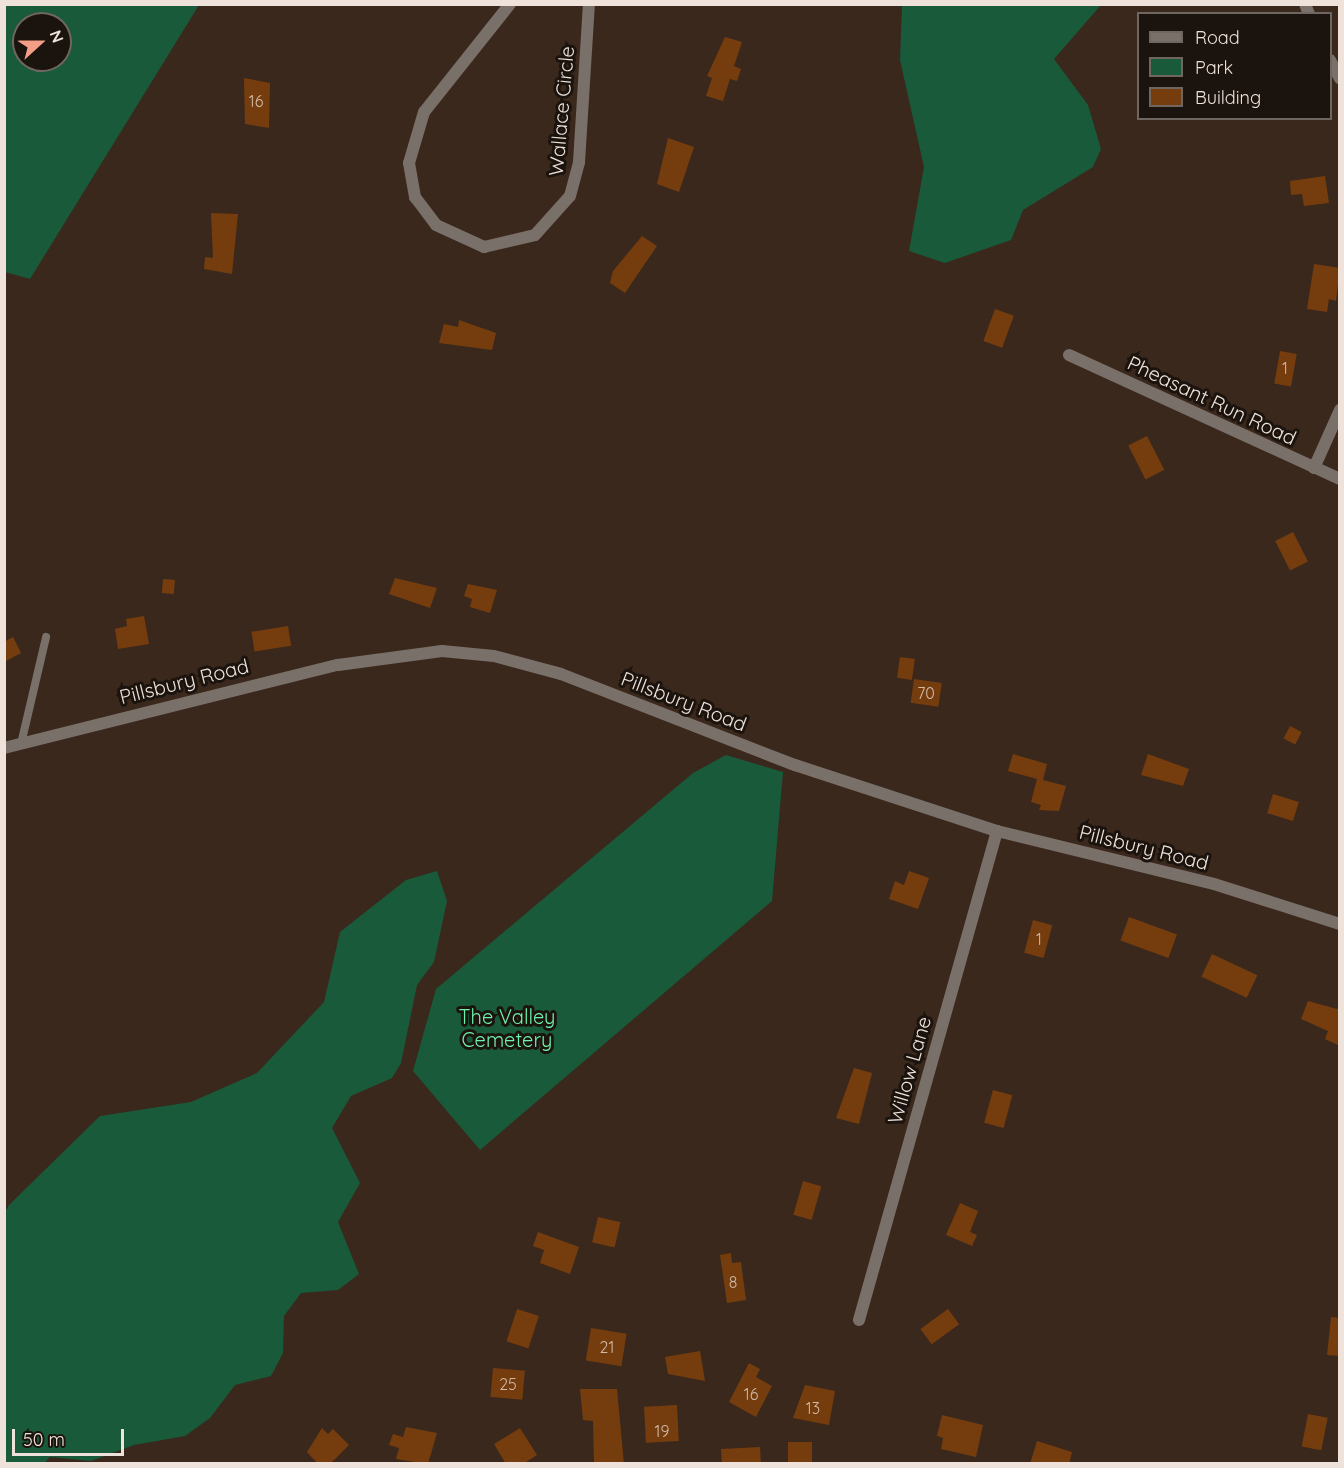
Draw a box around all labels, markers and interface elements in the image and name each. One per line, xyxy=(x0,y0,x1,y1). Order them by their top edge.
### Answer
north arrow xyxy=(12,12,72,72)
legend xyxy=(1137,12,1332,120)
text: Road xyxy=(1195,26,1240,49)
text: N xyxy=(45,27,68,45)
street label: Wallace Circle xyxy=(543,45,579,177)
text: Park xyxy=(1195,56,1233,79)
text: Building xyxy=(1195,86,1261,109)
house number: 16 xyxy=(249,91,263,111)
street label: Pheasant Run Road xyxy=(1124,350,1300,450)
house number: 1 xyxy=(1282,358,1288,378)
street label: Pillsbury Road xyxy=(117,653,251,709)
street label: Pillsbury Road xyxy=(618,666,750,736)
house number: 70 xyxy=(917,683,935,703)
street label: Pillsbury Road xyxy=(1077,819,1211,875)
house number: 1 xyxy=(1036,929,1042,949)
park label: The Valley Cemetery xyxy=(459,1004,555,1051)
street label: Willow Lane xyxy=(882,1013,936,1127)
house number: 8 xyxy=(729,1272,737,1292)
house number: 21 xyxy=(600,1337,614,1357)
house number: 25 xyxy=(499,1374,517,1394)
house number: 16 xyxy=(744,1384,758,1404)
house number: 13 xyxy=(806,1398,820,1418)
scale bar xyxy=(15,1417,128,1455)
house number: 19 xyxy=(655,1421,669,1441)
text: 50 m xyxy=(23,1428,65,1451)

